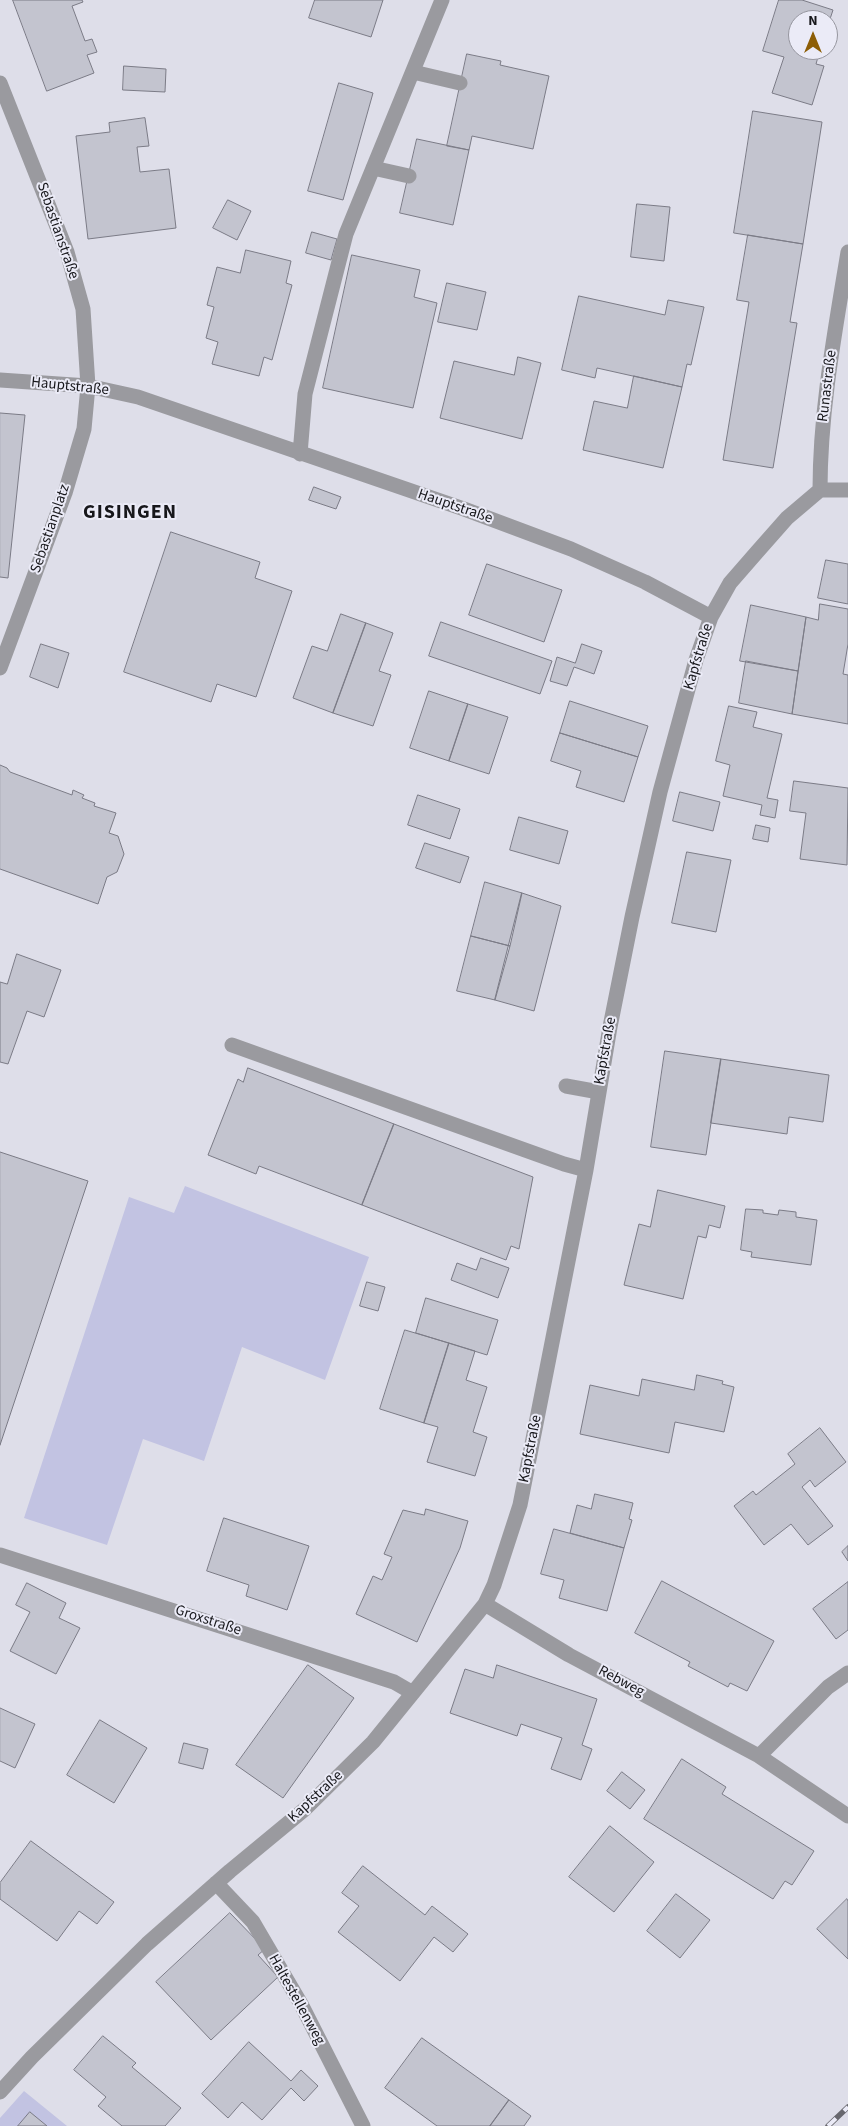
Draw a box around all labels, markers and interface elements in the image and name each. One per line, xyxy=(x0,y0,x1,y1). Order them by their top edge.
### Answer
north arrow xyxy=(788,10,838,60)
text: N xyxy=(808,11,818,31)
street label: Sebastianstraße xyxy=(32,180,82,282)
street label: Runastraße xyxy=(815,349,841,423)
street label: Hauptstraße xyxy=(30,374,110,400)
street label: Sebastianplatz xyxy=(27,482,75,576)
street label: Hauptstraße xyxy=(415,486,495,528)
district label: GISINGEN xyxy=(82,502,178,526)
street label: Kapfstraße xyxy=(680,622,718,692)
street label: Kapfstraße xyxy=(591,1016,621,1086)
street label: Kapfstraße xyxy=(516,1414,546,1484)
street label: Groxstraße xyxy=(173,1602,243,1640)
street label: Rebweg xyxy=(595,1662,647,1702)
street label: Kapfstraße xyxy=(285,1767,347,1827)
street label: Haltestellenweg xyxy=(264,1952,328,2048)

